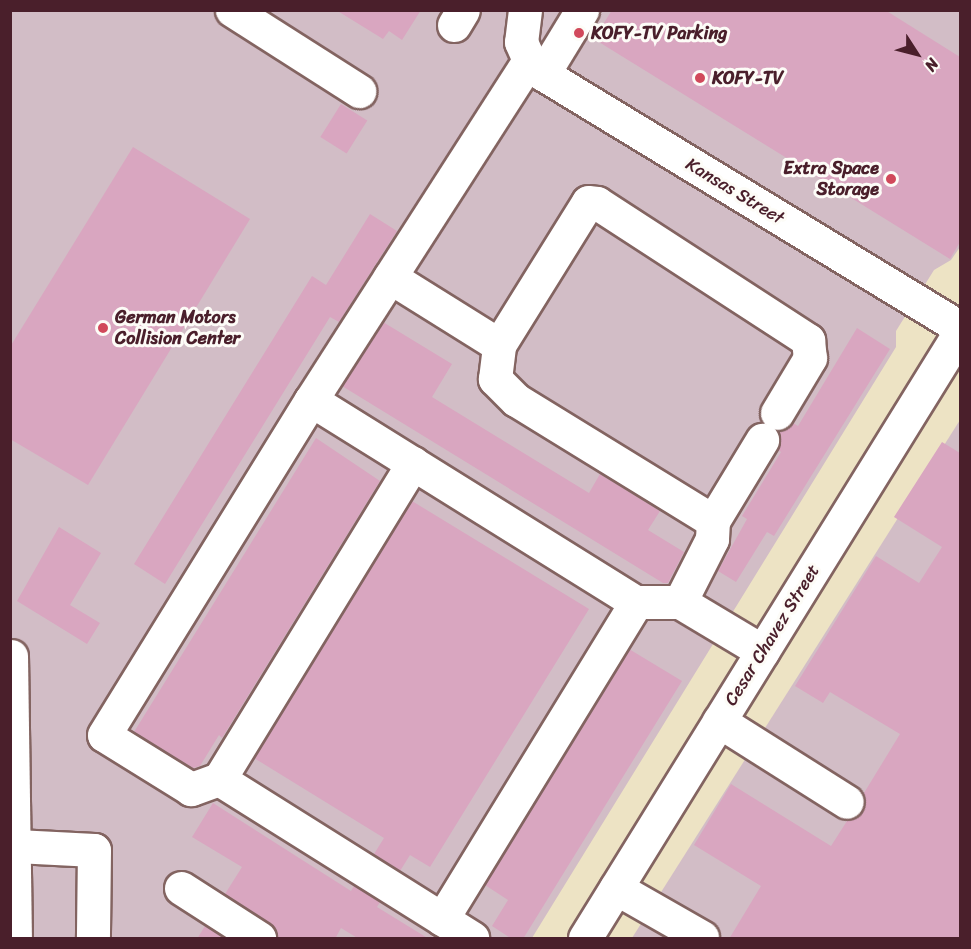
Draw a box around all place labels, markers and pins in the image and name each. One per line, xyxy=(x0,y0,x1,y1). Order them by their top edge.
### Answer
place label: KOFY-TV Parking xyxy=(591,22,728,44)
marker: KOFY-TV Parking xyxy=(572,26,586,40)
place label: KOFY-TV xyxy=(712,67,783,89)
marker: KOFY-TV xyxy=(693,71,707,85)
place label: Extra Space Storage xyxy=(783,158,879,201)
marker: Extra Space Storage xyxy=(884,172,898,186)
place label: German Motors Collision Center xyxy=(115,307,241,350)
marker: German Motors Collision Center xyxy=(96,321,110,335)

